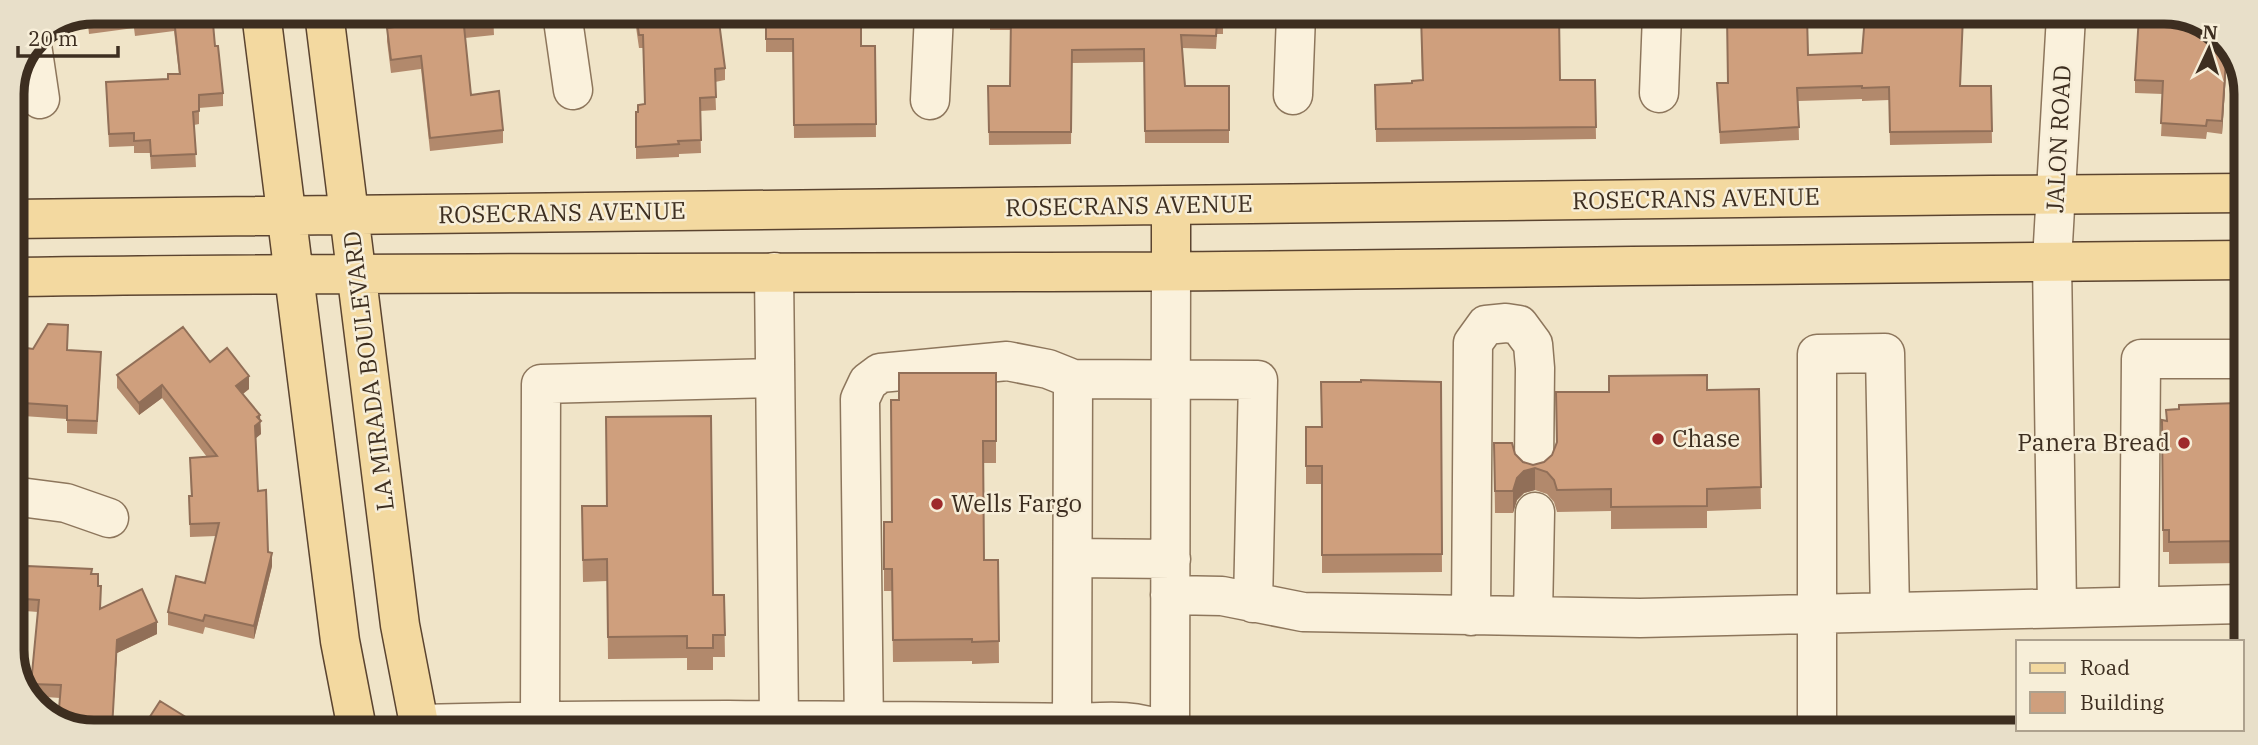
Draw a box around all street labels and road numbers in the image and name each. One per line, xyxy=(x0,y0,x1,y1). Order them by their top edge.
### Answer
street label: JALON ROAD xyxy=(2038,64,2078,214)
street label: ROSECRANS AVENUE xyxy=(1572,180,1820,216)
street label: ROSECRANS AVENUE xyxy=(1005,187,1253,223)
street label: ROSECRANS AVENUE xyxy=(438,194,686,230)
street label: LA MIRADA BOULEVARD xyxy=(335,229,401,513)

